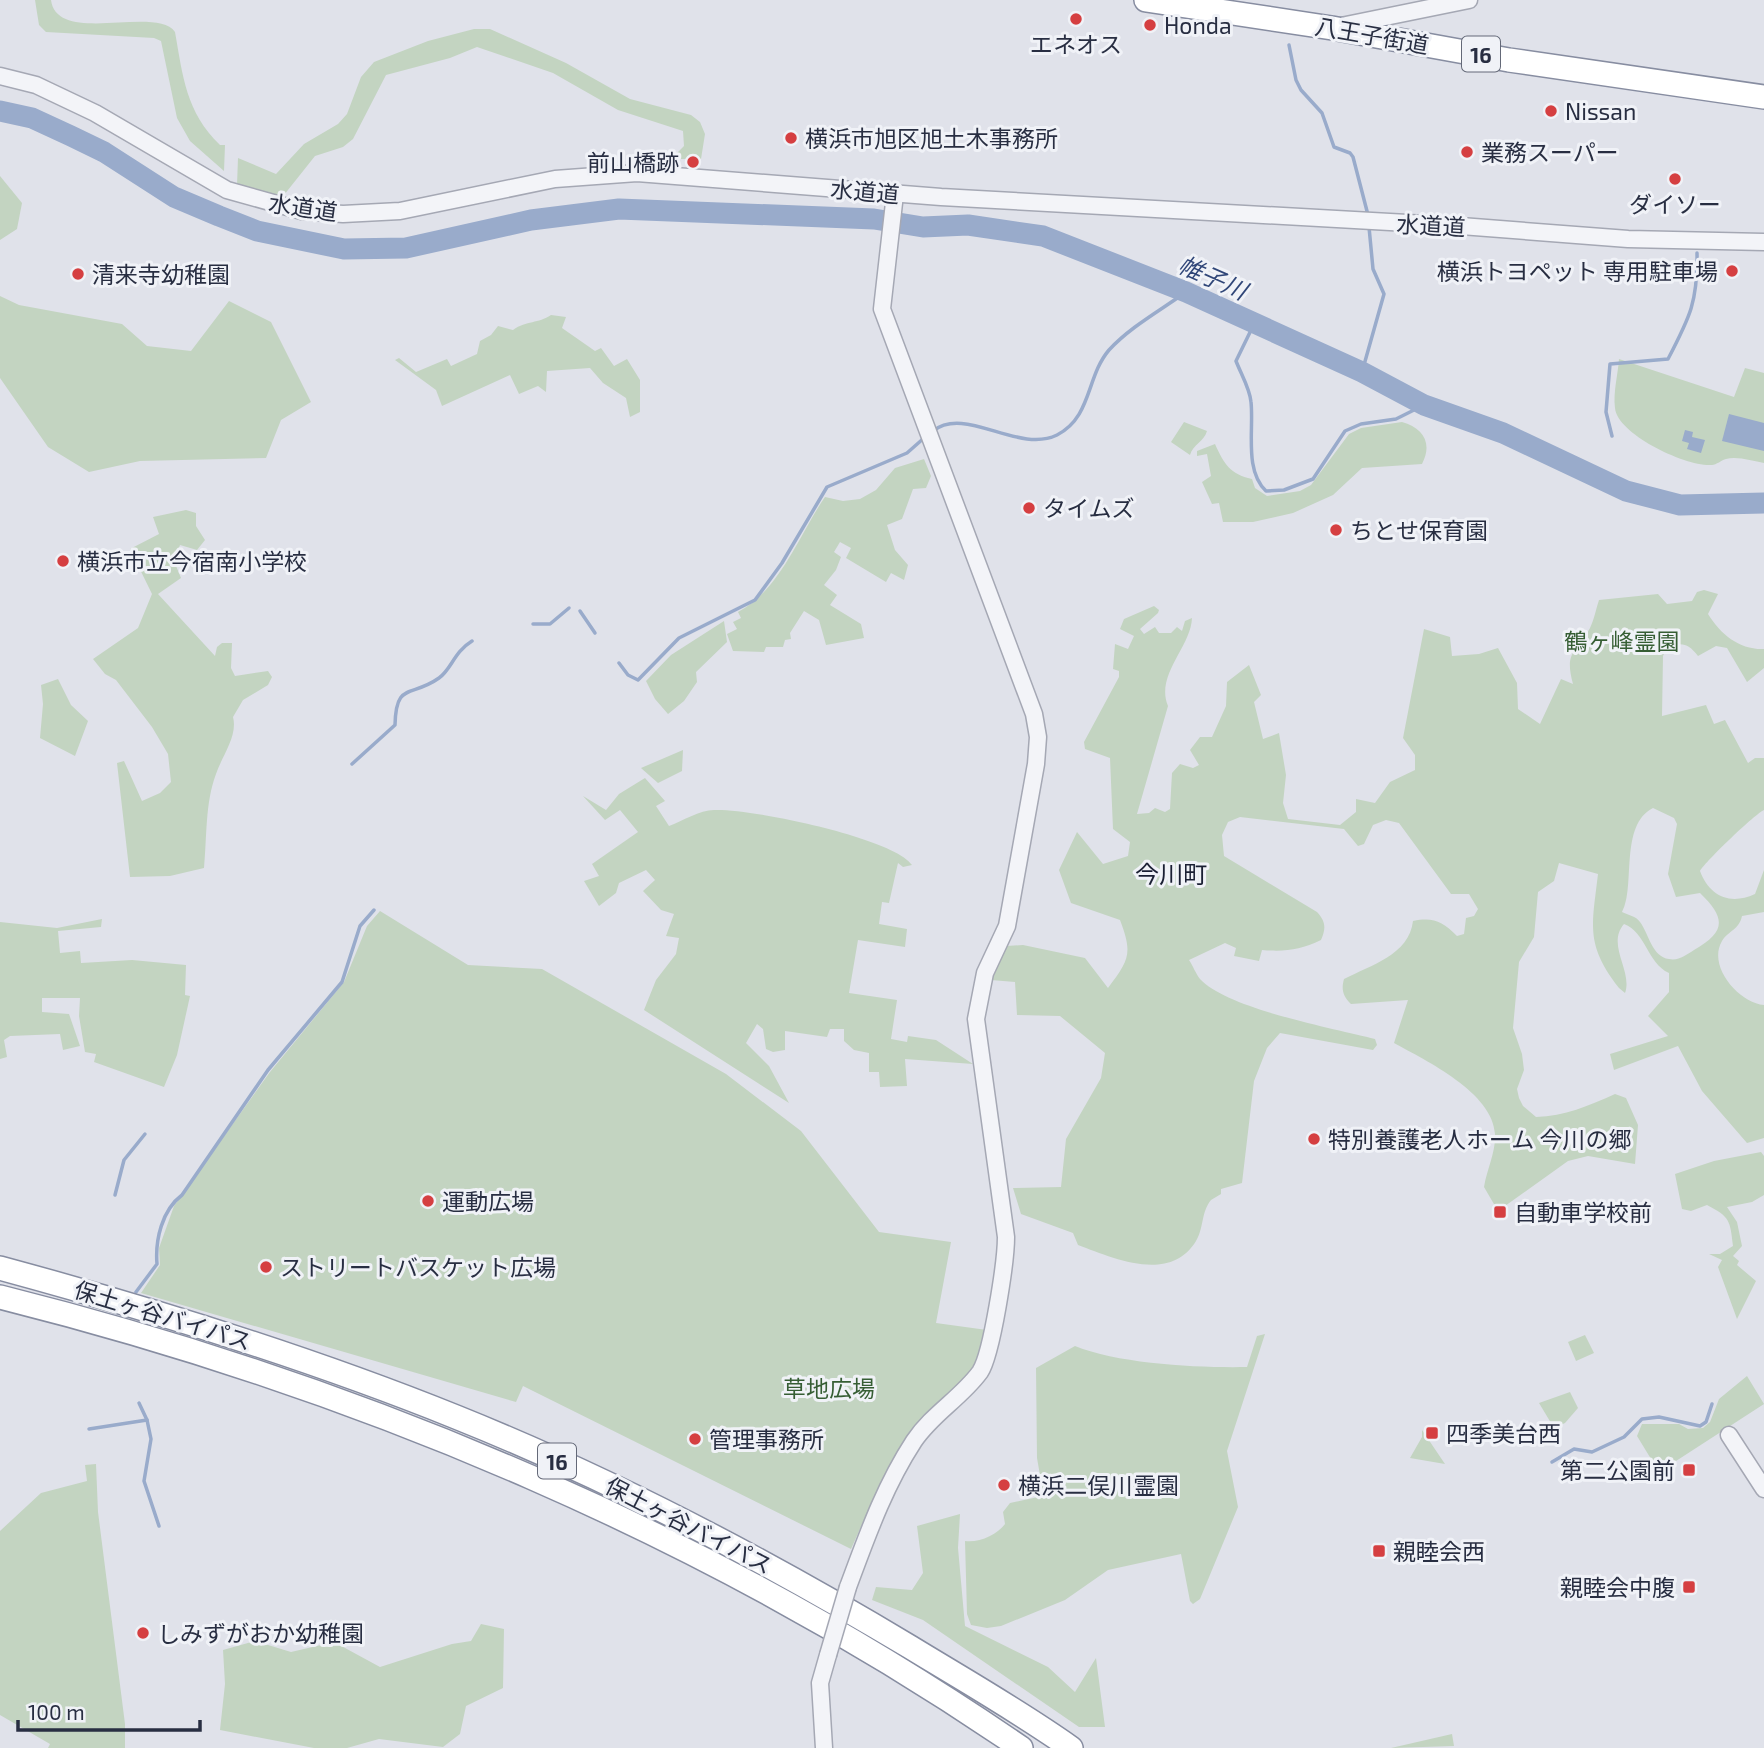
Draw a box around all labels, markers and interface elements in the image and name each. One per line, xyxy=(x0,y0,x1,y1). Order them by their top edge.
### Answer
marker: エネオス xyxy=(1068,11,1084,27)
place label: Honda xyxy=(1164,11,1232,39)
street label: 八王子街道 xyxy=(1313,11,1431,59)
marker: Honda xyxy=(1142,17,1158,33)
place label: エネオス xyxy=(1030,30,1122,58)
road number: 16 xyxy=(1462,36,1500,72)
place label: Nissan xyxy=(1565,97,1636,125)
marker: Nissan xyxy=(1543,103,1559,119)
place label: 横浜市旭区旭土木事務所 xyxy=(805,124,1058,152)
marker: 横浜市旭区旭土木事務所 xyxy=(783,130,799,146)
place label: 業務スーパー xyxy=(1481,138,1619,166)
marker: 業務スーパー xyxy=(1459,144,1475,160)
place label: 前山橋跡 xyxy=(587,148,679,176)
marker: 前山橋跡 xyxy=(685,154,701,170)
marker: ダイソー xyxy=(1667,171,1683,187)
street label: 水道道 xyxy=(829,174,901,208)
street label: 水道道 xyxy=(267,188,339,226)
place label: ダイソー xyxy=(1629,190,1721,218)
street label: 水道道 xyxy=(1396,209,1466,241)
water label: 帷子川 xyxy=(1174,249,1255,306)
place label: 横浜トヨペット 専用駐車場 xyxy=(1437,257,1718,285)
place label: 清来寺幼稚園 xyxy=(92,260,230,288)
marker: 横浜トヨペット 専用駐車場 xyxy=(1724,263,1740,279)
marker: 清来寺幼稚園 xyxy=(70,266,86,282)
place label: タイムズ xyxy=(1043,494,1135,522)
marker: タイムズ xyxy=(1021,500,1037,516)
place label: ちとせ保育園 xyxy=(1350,516,1488,544)
marker: ちとせ保育園 xyxy=(1328,522,1344,538)
place label: 横浜市立今宿南小学校 xyxy=(77,547,307,575)
marker: 横浜市立今宿南小学校 xyxy=(55,553,71,569)
park label: 鶴ヶ峰霊園 xyxy=(1565,627,1680,655)
district label: 今川町 xyxy=(1135,859,1207,888)
place label: 特別養護老人ホーム 今川の郷 xyxy=(1328,1125,1631,1153)
marker: 特別養護老人ホーム 今川の郷 xyxy=(1306,1131,1322,1147)
place label: 運動広場 xyxy=(442,1187,534,1215)
marker: 運動広場 xyxy=(420,1193,436,1209)
place label: 自動車学校前 xyxy=(1514,1198,1652,1226)
marker: 自動車学校前 xyxy=(1492,1204,1508,1220)
place label: ストリートバスケット広場 xyxy=(280,1253,556,1281)
marker: ストリートバスケット広場 xyxy=(258,1259,274,1275)
street label: 保土ヶ谷バイパス xyxy=(71,1275,255,1355)
park label: 草地広場 xyxy=(783,1374,875,1402)
place label: 四季美台西 xyxy=(1446,1419,1561,1447)
place label: 管理事務所 xyxy=(709,1425,824,1453)
marker: 四季美台西 xyxy=(1424,1425,1440,1441)
marker: 管理事務所 xyxy=(687,1431,703,1447)
road number: 16 xyxy=(538,1444,576,1478)
place label: 第二公園前 xyxy=(1560,1456,1675,1484)
marker: 第二公園前 xyxy=(1681,1462,1697,1478)
street label: 保土ヶ谷バイパス xyxy=(601,1471,777,1579)
place label: 横浜二俣川霊園 xyxy=(1018,1471,1179,1499)
marker: 横浜二俣川霊園 xyxy=(996,1477,1012,1493)
place label: 親睦会西 xyxy=(1393,1537,1485,1565)
marker: 親睦会西 xyxy=(1371,1543,1387,1559)
place label: 親睦会中腹 xyxy=(1560,1573,1675,1601)
marker: 親睦会中腹 xyxy=(1681,1579,1697,1595)
place label: しみずがおか幼稚園 xyxy=(157,1619,364,1647)
marker: しみずがおか幼稚園 xyxy=(135,1625,151,1641)
scale bar xyxy=(18,1688,200,1732)
text: 100 m xyxy=(28,1699,85,1724)

